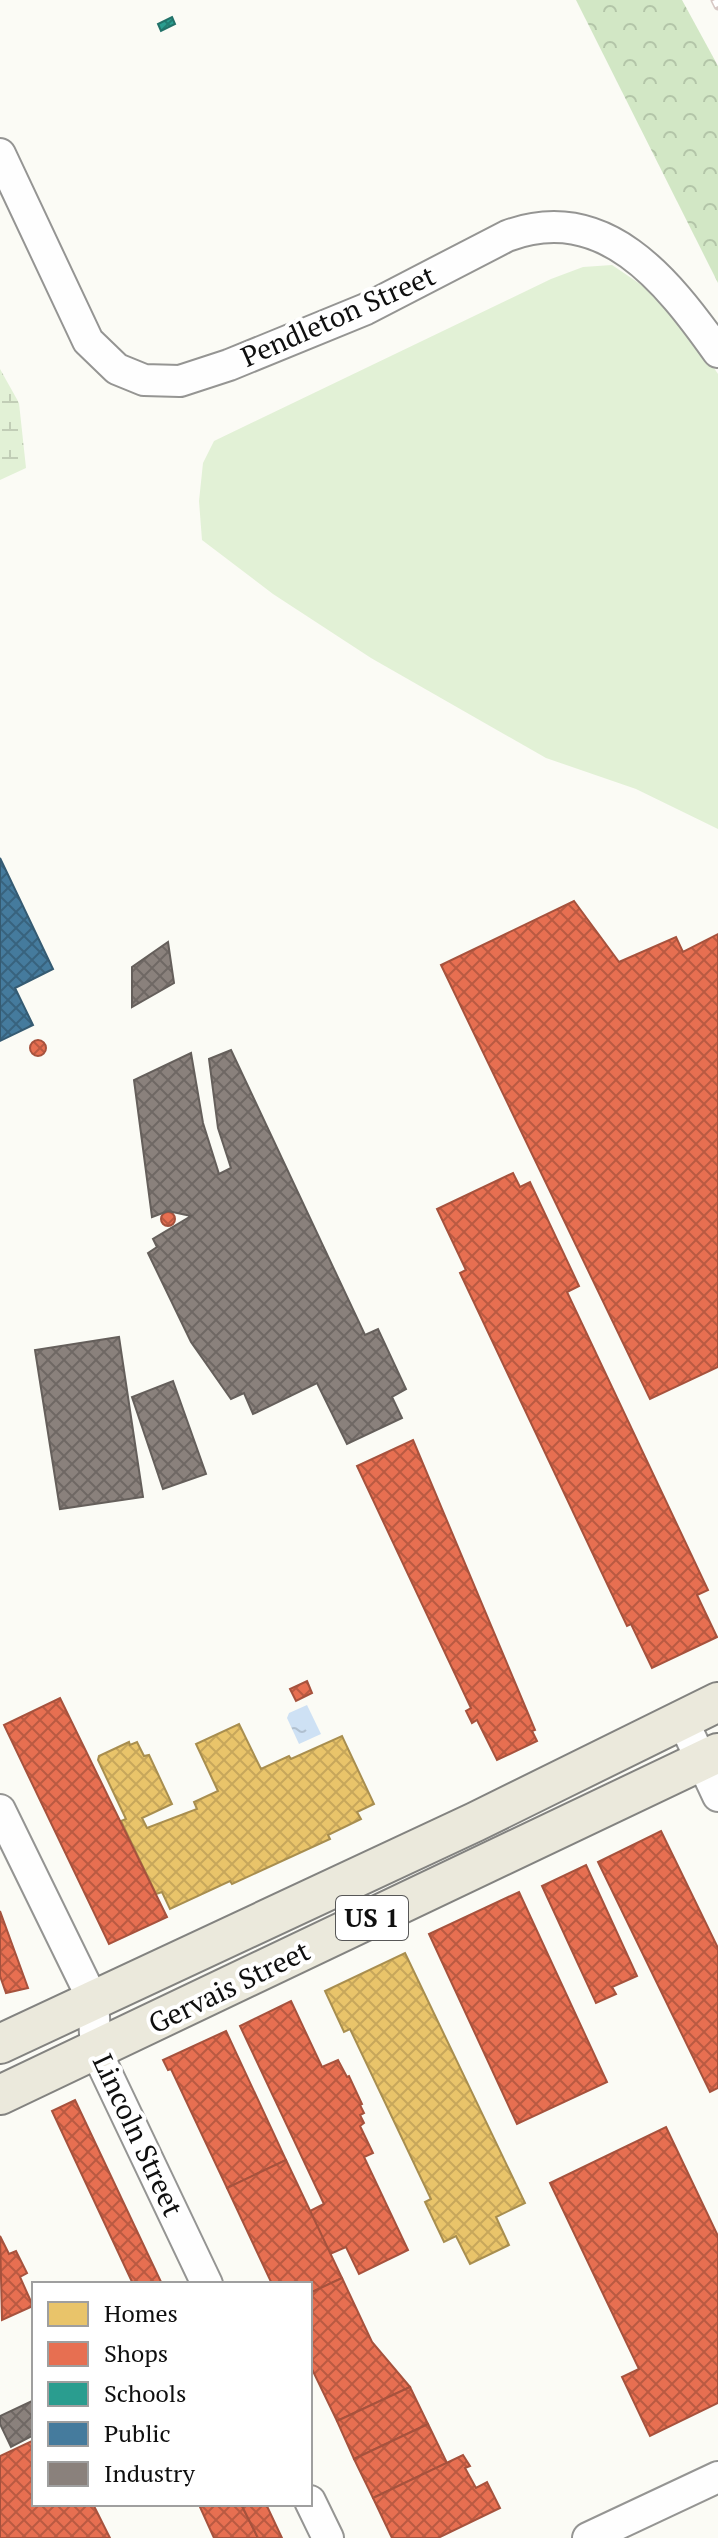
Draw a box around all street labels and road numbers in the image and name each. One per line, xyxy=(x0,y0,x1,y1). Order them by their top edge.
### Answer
street label: Pendleton Street xyxy=(235,256,441,375)
road number: US 1 xyxy=(336,1896,408,1940)
street label: Gervais Street xyxy=(142,1931,316,2042)
street label: Lincoln Street xyxy=(85,2048,192,2222)

